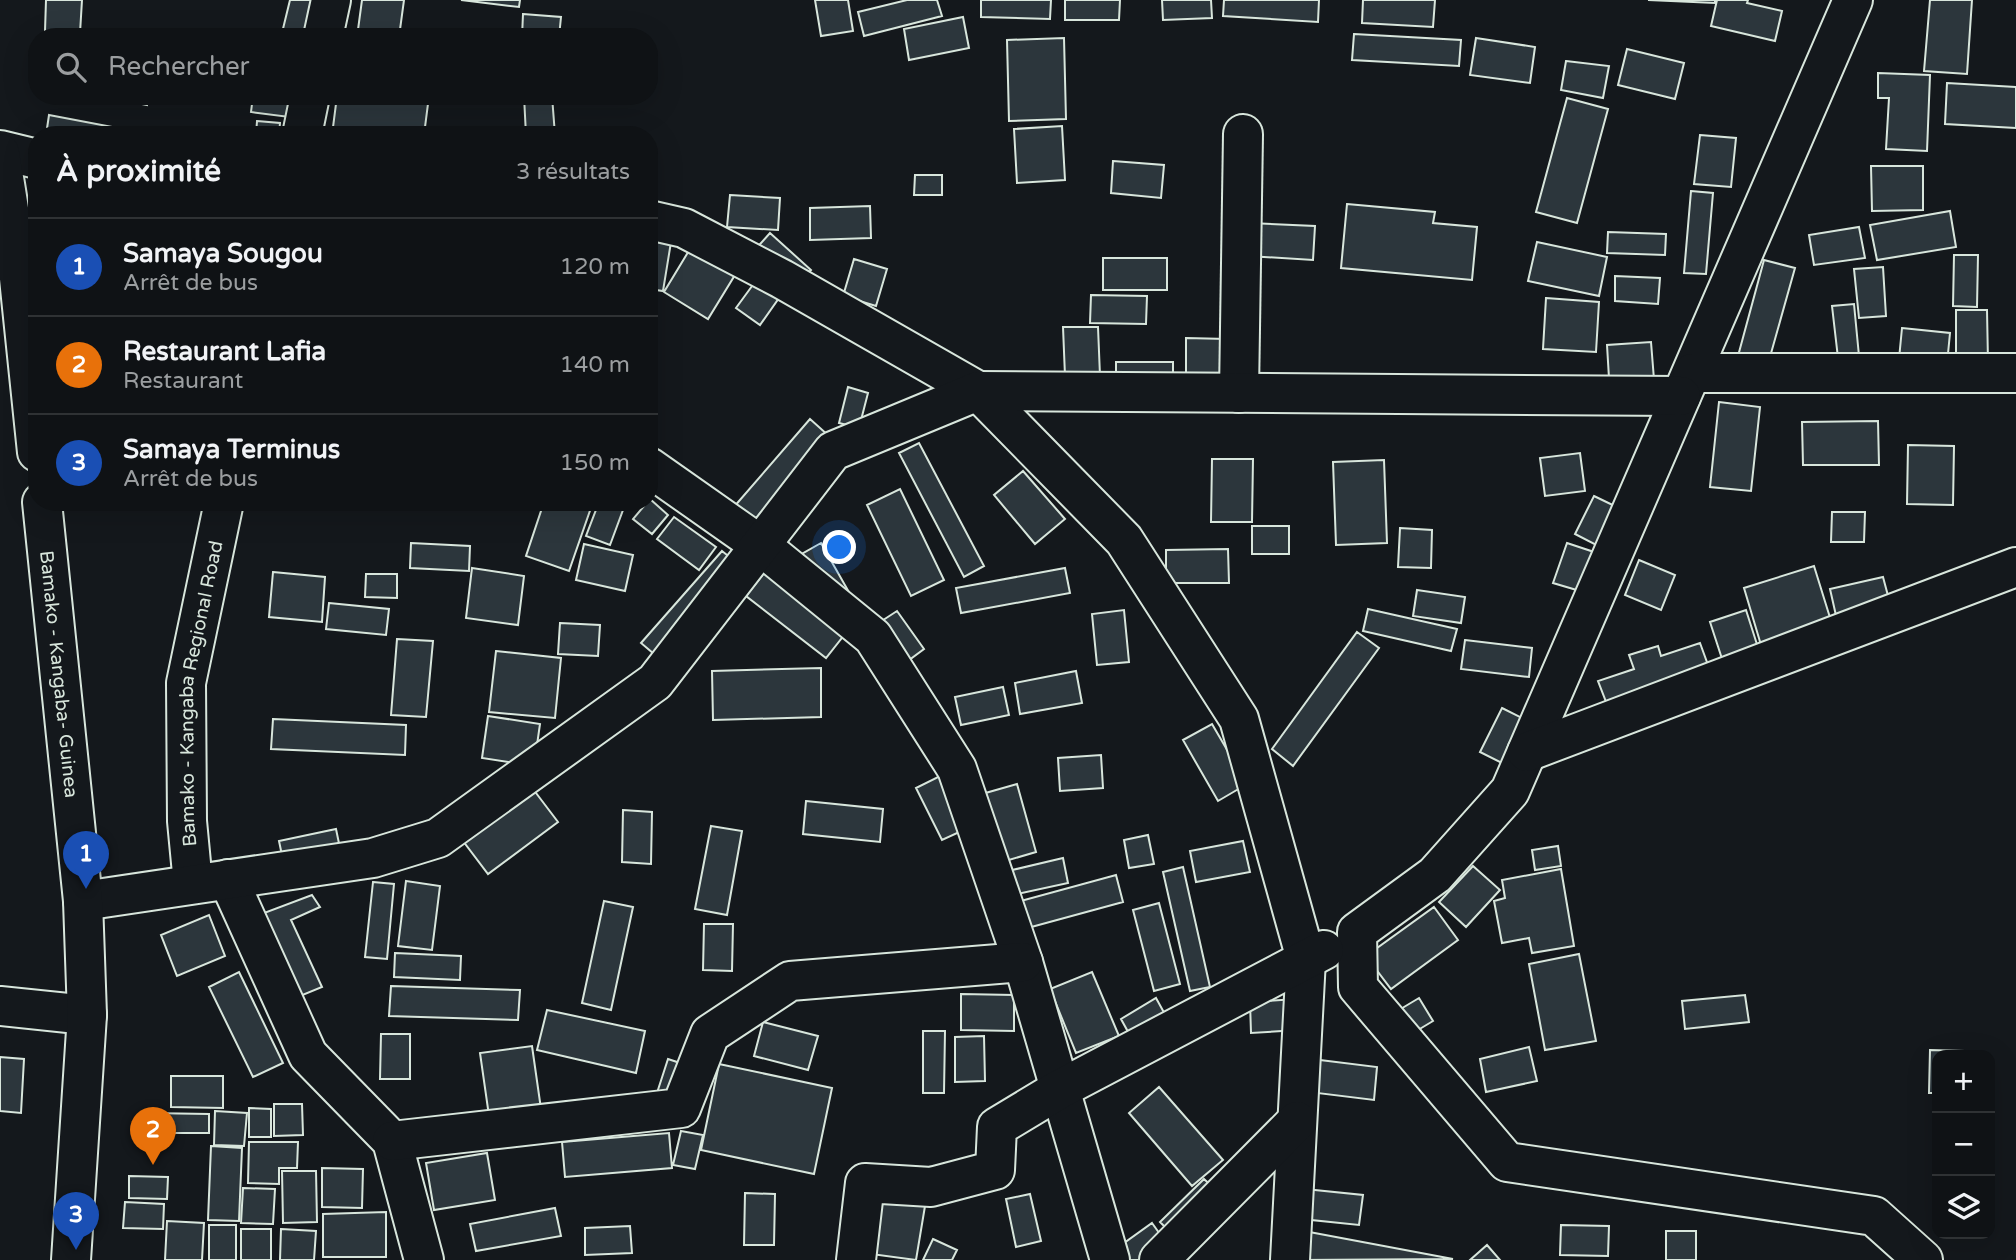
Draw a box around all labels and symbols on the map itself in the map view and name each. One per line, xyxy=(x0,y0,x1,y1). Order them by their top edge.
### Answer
your location xyxy=(822,530,856,564)
street label: Bamako - Kangaba Regional Road xyxy=(176,539,228,848)
street label: Bamako - Kangaba- Guinea xyxy=(35,550,82,799)
pin: 1 xyxy=(63,831,109,889)
pin: 2 xyxy=(130,1107,176,1165)
pin: 3 xyxy=(53,1192,99,1250)

